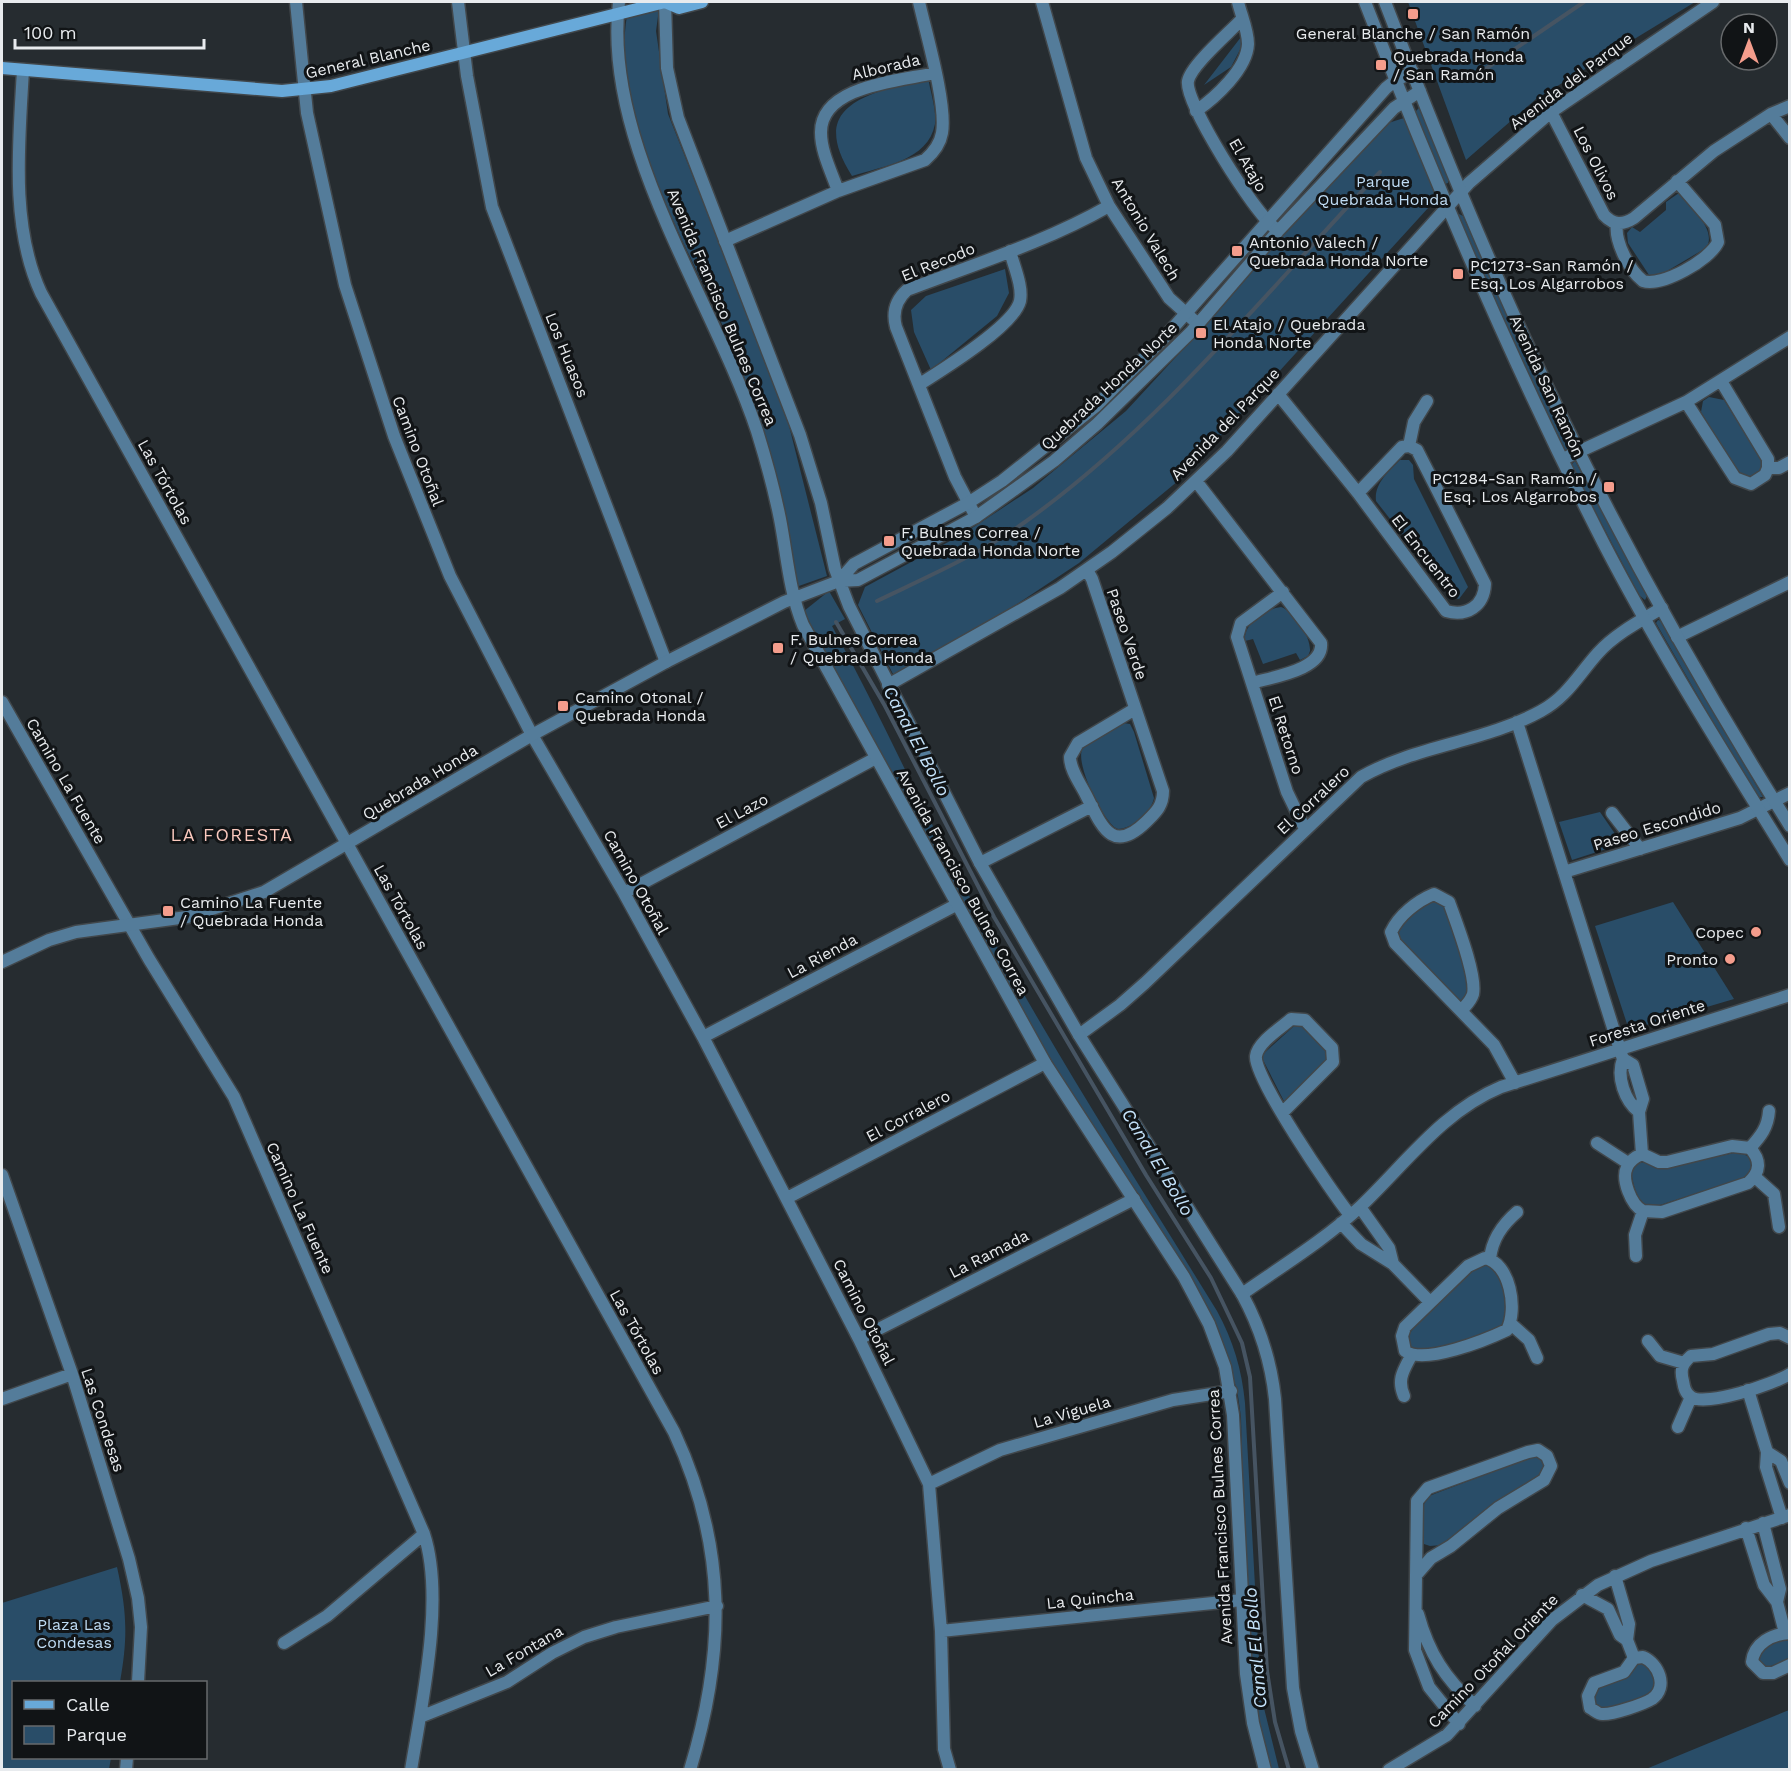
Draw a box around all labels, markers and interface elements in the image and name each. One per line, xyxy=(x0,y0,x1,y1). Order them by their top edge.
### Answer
marker: General Blanche / San Ramón xyxy=(1406,7,1420,21)
scale bar xyxy=(15,12,204,50)
north arrow xyxy=(1719,12,1779,72)
text: N xyxy=(1743,18,1755,37)
text: 100 m xyxy=(24,22,77,43)
place label: General Blanche / San Ramón xyxy=(1296,24,1530,43)
street label: Avenida del Parque xyxy=(1506,29,1636,133)
street label: General Blanche xyxy=(304,35,432,83)
place label: Quebrada Honda / San Ramón xyxy=(1393,47,1524,84)
street label: Alborada xyxy=(850,50,922,84)
marker: Quebrada Honda / San Ramón xyxy=(1374,58,1388,72)
street label: Los Olivos xyxy=(1569,123,1623,203)
street label: El Atajo xyxy=(1225,135,1271,195)
park label: Parque Quebrada Honda xyxy=(1318,172,1448,209)
street label: Antonio Valech xyxy=(1108,174,1184,284)
street label: Avenida Francisco Bulnes Correa xyxy=(663,186,781,428)
place label: Antonio Valech / Quebrada Honda Norte xyxy=(1249,233,1428,270)
street label: El Recodo xyxy=(898,239,978,285)
marker: Antonio Valech / Quebrada Honda Norte xyxy=(1230,244,1244,258)
place label: PC1273-San Ramón / Esq. Los Algarrobos xyxy=(1470,256,1633,293)
marker: PC1273-San Ramón / Esq. Los Algarrobos xyxy=(1451,267,1465,281)
street label: Los Huasos xyxy=(541,310,593,400)
street label: Avenida San Ramón xyxy=(1506,312,1588,460)
place label: El Atajo / Quebrada Honda Norte xyxy=(1213,315,1365,352)
street label: Quebrada Honda Norte xyxy=(1037,318,1181,454)
marker: El Atajo / Quebrada Honda Norte xyxy=(1194,326,1208,340)
street label: Avenida del Parque xyxy=(1166,364,1284,484)
street label: Camino Otoñal xyxy=(388,393,448,509)
street label: Las Tórtolas xyxy=(134,436,196,528)
place label: PC1284-San Ramón / Esq. Los Algarrobos xyxy=(1432,469,1597,506)
marker: PC1284-San Ramón / Esq. Los Algarrobos xyxy=(1602,480,1616,494)
street label: El Encuentro xyxy=(1388,511,1464,601)
place label: F. Bulnes Correa / Quebrada Honda Norte xyxy=(901,523,1080,560)
marker: F. Bulnes Correa / Quebrada Honda Norte xyxy=(882,534,896,548)
street label: Paseo Verde xyxy=(1102,586,1152,682)
place label: F. Bulnes Correa / Quebrada Honda xyxy=(790,630,933,667)
marker: F. Bulnes Correa / Quebrada Honda xyxy=(771,641,785,655)
water label: Canal El Bollo xyxy=(879,682,955,800)
place label: Camino Otonal / Quebrada Honda xyxy=(575,688,706,725)
street label: El Retorno xyxy=(1264,693,1308,777)
marker: Camino Otonal / Quebrada Honda xyxy=(556,699,570,713)
street label: Camino La Fuente xyxy=(22,715,110,847)
street label: Quebrada Honda xyxy=(359,740,481,824)
street label: El Corralero xyxy=(1273,762,1353,838)
street label: Avenida Francisco Bulnes Correa xyxy=(893,766,1033,998)
street label: El Lazo xyxy=(713,789,771,833)
street label: Paseo Escondido xyxy=(1591,798,1723,854)
district label: LA FORESTA xyxy=(171,824,293,845)
street label: Camino Otoñal xyxy=(599,826,673,938)
street label: Las Tórtolas xyxy=(370,861,432,953)
place label: Camino La Fuente / Quebrada Honda xyxy=(180,893,323,930)
marker: Camino La Fuente / Quebrada Honda xyxy=(161,904,175,918)
place label: Copec xyxy=(1695,923,1744,942)
marker: Copec xyxy=(1749,925,1763,939)
street label: La Rienda xyxy=(784,930,860,982)
place label: Pronto xyxy=(1666,950,1718,969)
marker: Pronto xyxy=(1723,952,1737,966)
street label: Foresta Oriente xyxy=(1587,995,1707,1051)
street label: El Corralero xyxy=(863,1086,953,1146)
water label: Canal El Bollo xyxy=(1118,1104,1198,1220)
street label: Camino La Fuente xyxy=(262,1139,338,1277)
street label: La Ramada xyxy=(946,1226,1032,1282)
street label: Camino Otoñal xyxy=(829,1256,899,1368)
street label: Las Tórtolas xyxy=(606,1286,668,1378)
street label: Las Condesas xyxy=(77,1366,129,1474)
street label: Avenida Francisco Bulnes Correa xyxy=(1204,1389,1236,1645)
street label: La Viguela xyxy=(1031,1392,1113,1432)
street label: La Quincha xyxy=(1045,1585,1135,1613)
water label: Canal El Bollo xyxy=(1239,1586,1271,1710)
street label: Camino Otoñal Oriente xyxy=(1424,1590,1562,1732)
park label: Plaza Las Condesas xyxy=(36,1615,112,1652)
street label: La Fontana xyxy=(482,1621,566,1681)
legend xyxy=(12,1681,207,1759)
text: Calle xyxy=(66,1694,110,1715)
text: Parque xyxy=(66,1724,127,1745)

